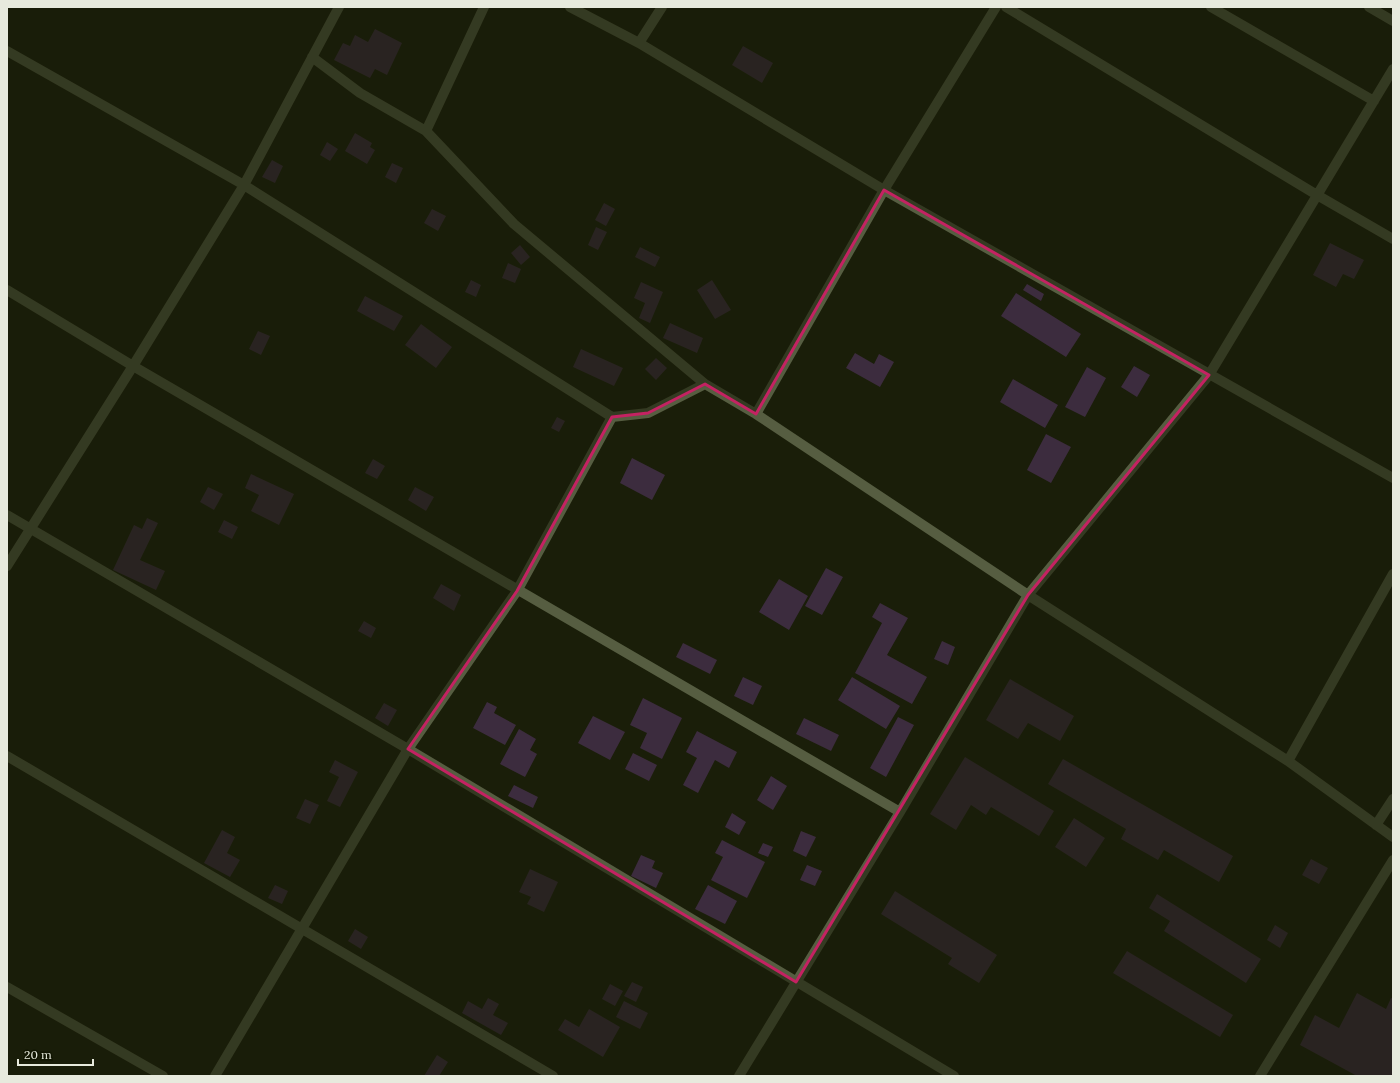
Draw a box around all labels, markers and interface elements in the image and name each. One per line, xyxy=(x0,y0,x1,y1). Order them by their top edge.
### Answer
scale bar xyxy=(18,1041,93,1067)
text: 20 m xyxy=(24,1047,52,1062)

